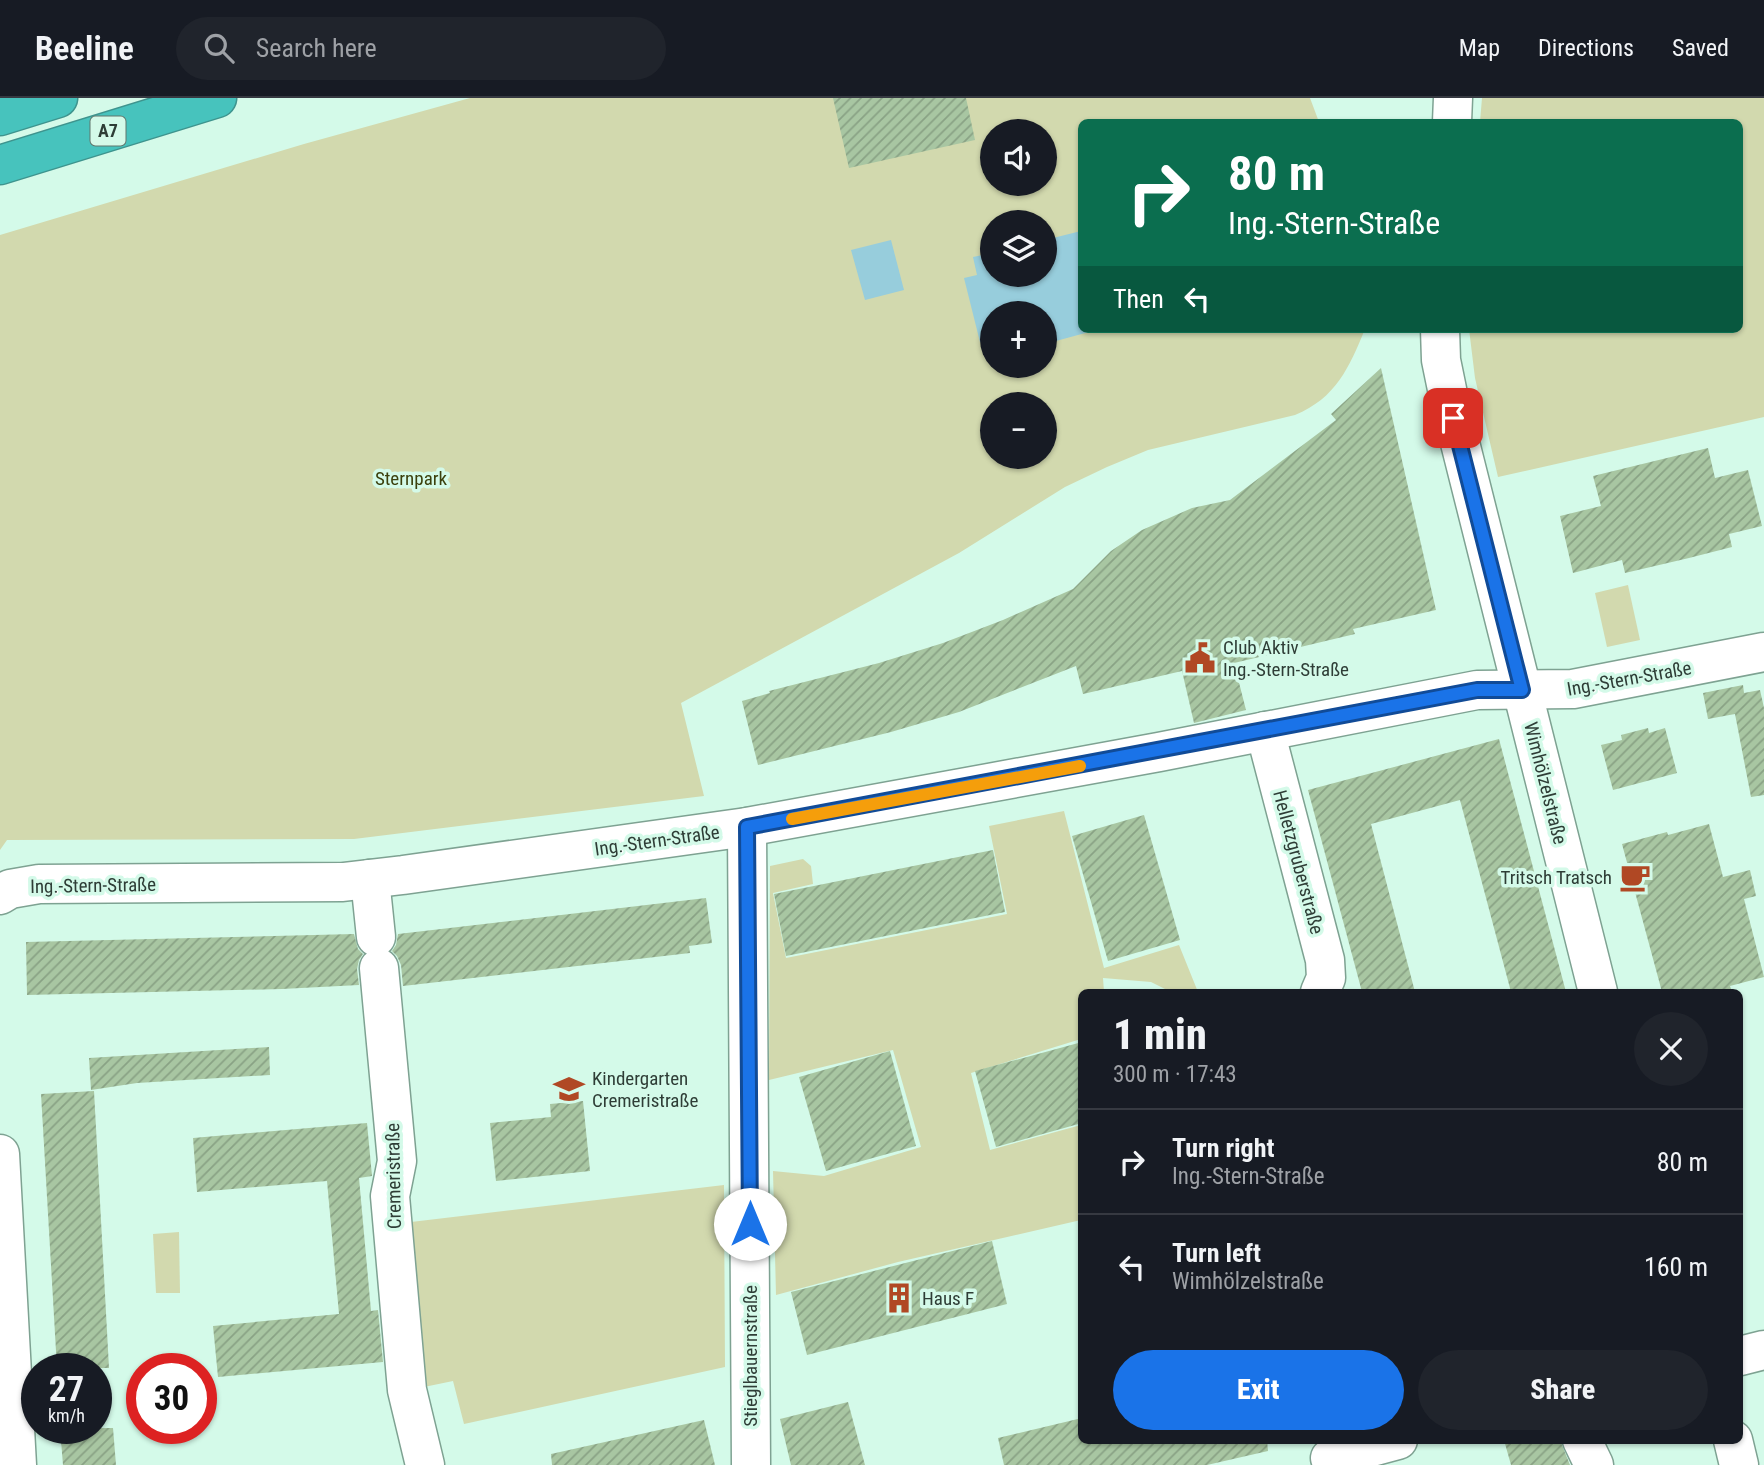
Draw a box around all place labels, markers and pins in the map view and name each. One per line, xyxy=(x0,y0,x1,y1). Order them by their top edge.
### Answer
pin xyxy=(1423,388,1483,448)
place label: Club Aktiv Ing.-Stern-Straße xyxy=(1223,636,1349,681)
public building icon: Club Aktiv Ing.-Stern-Straße xyxy=(1183,641,1217,675)
cafe icon: Tritsch Tratsch xyxy=(1618,860,1652,894)
place label: Tritsch Tratsch xyxy=(1500,866,1612,889)
place label: Kindergarten Cremeristraße xyxy=(592,1067,698,1112)
school or university icon: Kindergarten Cremeristraße xyxy=(552,1072,586,1106)
building icon: Haus F xyxy=(882,1281,916,1315)
place label: Haus F xyxy=(922,1287,974,1310)

